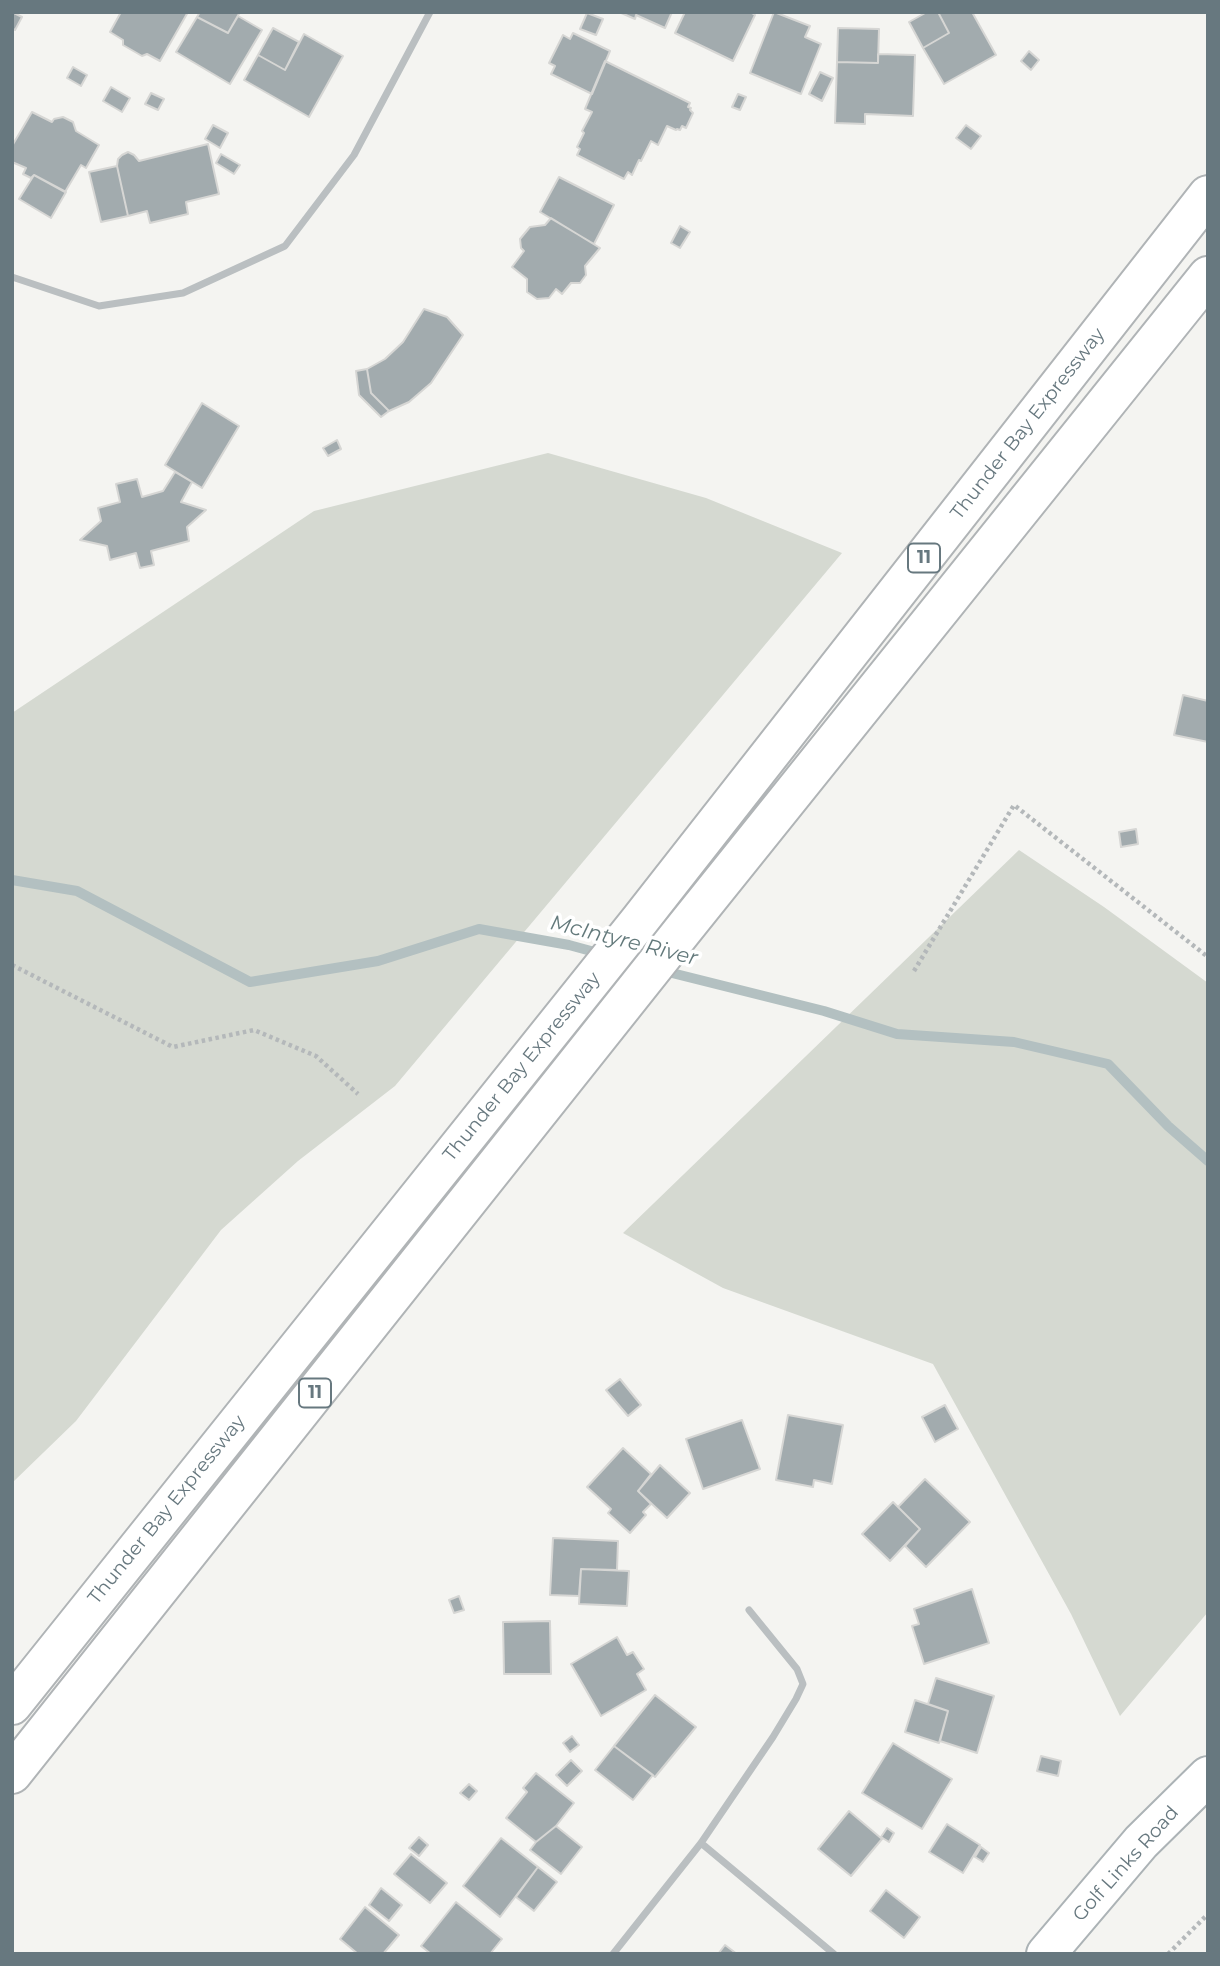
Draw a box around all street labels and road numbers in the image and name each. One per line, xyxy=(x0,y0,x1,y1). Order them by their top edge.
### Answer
street label: Thunder Bay Expressway xyxy=(946,324,1110,524)
road number: 11 xyxy=(908,544,940,572)
street label: Thunder Bay Expressway xyxy=(439,968,605,1166)
road number: 11 xyxy=(299,1378,331,1408)
street label: Thunder Bay Expressway xyxy=(84,1411,250,1609)
street label: Golf Links Road xyxy=(1068,1802,1184,1926)

